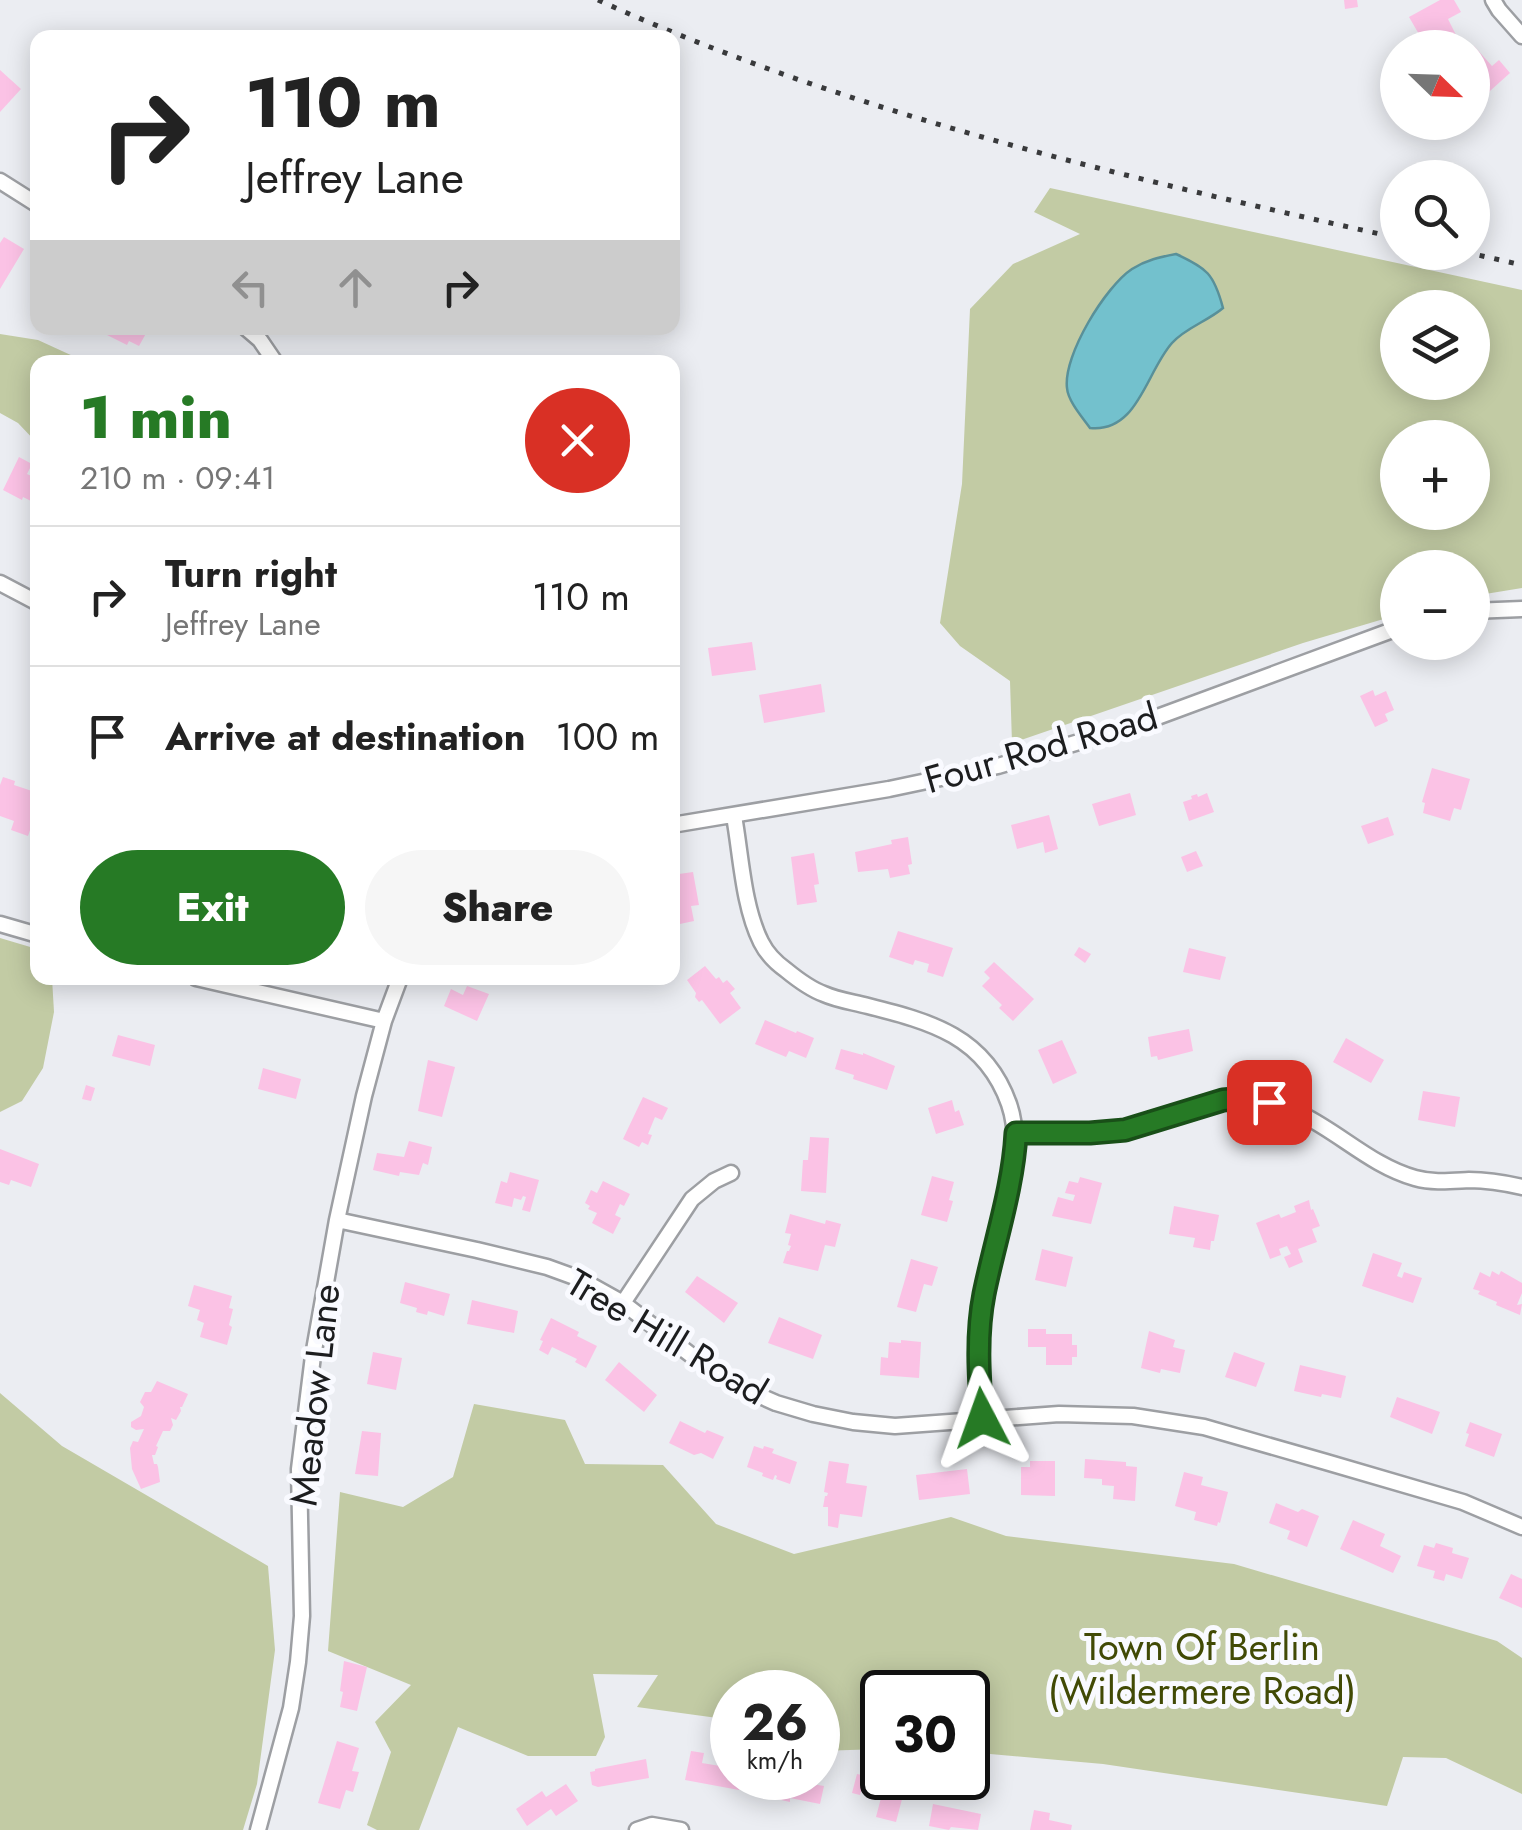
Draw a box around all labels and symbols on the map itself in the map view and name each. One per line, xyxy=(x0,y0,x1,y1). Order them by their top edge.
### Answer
north arrow xyxy=(1380,30,1490,140)
street label: Four Rod Road xyxy=(918,688,1164,807)
pin xyxy=(1227,1060,1312,1145)
street label: Tree Hill Road xyxy=(556,1255,778,1418)
street label: Meadow Lane xyxy=(276,1281,353,1509)
position arrow xyxy=(930,1366,1034,1470)
park label: Town Of Berlin (Wildermere Road) xyxy=(1048,1619,1356,1718)
speed limit sign: 30 xyxy=(860,1670,990,1800)

